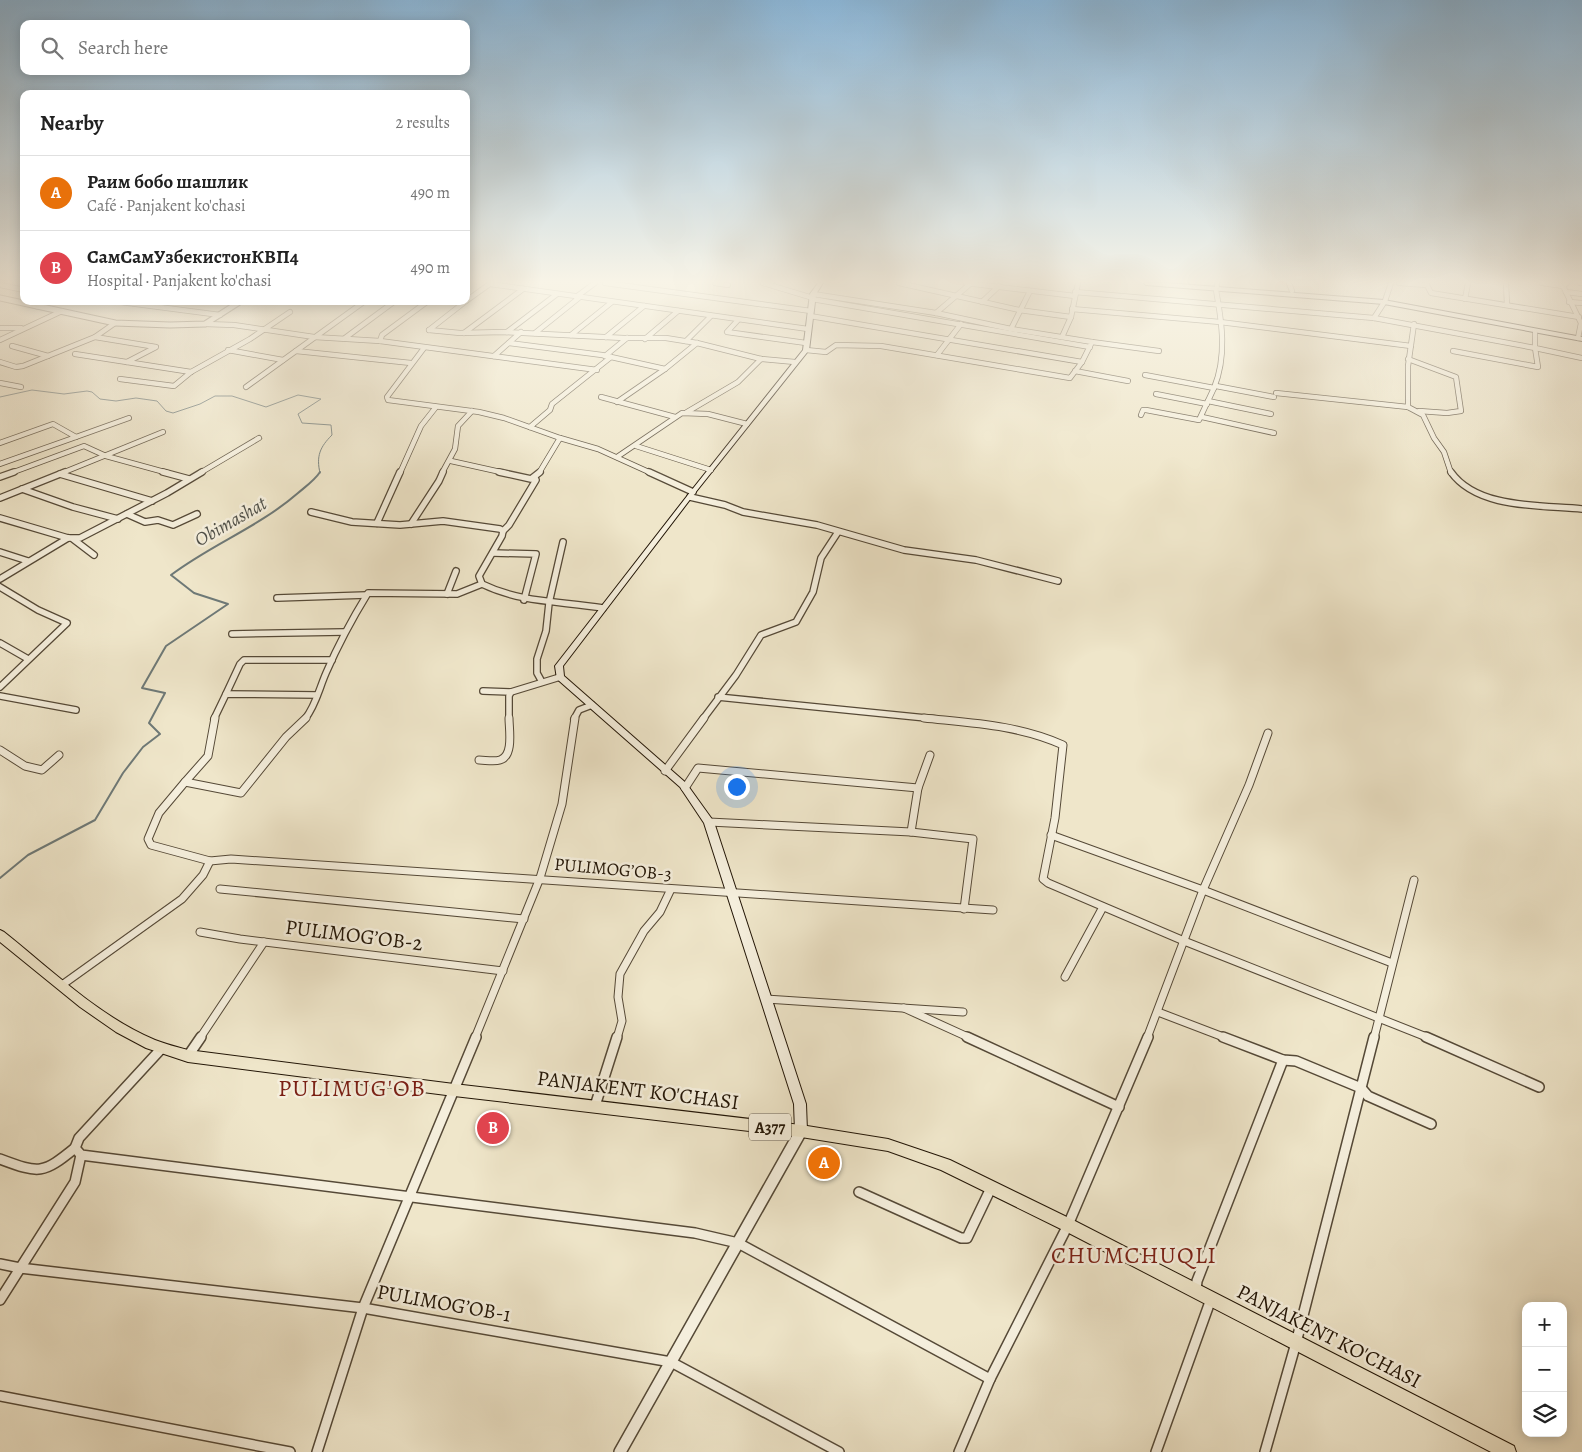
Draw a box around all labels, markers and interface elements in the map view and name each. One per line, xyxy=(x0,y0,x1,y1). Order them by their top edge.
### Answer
search box xyxy=(20,20,470,75)
icon: search xyxy=(38,34,66,62)
text: Search here xyxy=(78,35,168,61)
text: Nearby xyxy=(40,109,103,137)
text: 2 results xyxy=(395,112,450,134)
text: Раим бобо шашлик xyxy=(87,169,248,195)
text: A xyxy=(51,182,61,204)
text: 490 m xyxy=(410,182,450,204)
text: Café · Panjakent ko'chasi xyxy=(87,195,246,217)
text: СамСамУзбекистонКВП4 xyxy=(87,244,299,270)
text: B xyxy=(51,257,61,279)
text: 490 m xyxy=(410,257,450,279)
text: Hospital · Panjakent ko'chasi xyxy=(87,270,272,292)
water label: Obimashat xyxy=(190,490,273,553)
your location xyxy=(724,774,750,800)
street label: PULIMOG’OB-3 xyxy=(553,852,673,886)
street label: PULIMOG’OB-2 xyxy=(284,913,424,957)
street label: PANJAKENT KO'CHASI xyxy=(535,1064,741,1116)
district label: PULIMUG'OB xyxy=(278,1072,426,1104)
pin: B xyxy=(477,1109,509,1147)
road number: A377 xyxy=(749,1114,791,1140)
pin: A xyxy=(808,1144,840,1182)
district label: CHUMCHUQLI xyxy=(1051,1239,1217,1271)
street label: PULIMOG’OB-1 xyxy=(375,1277,513,1329)
street label: PANJAKENT KO'CHASI xyxy=(1232,1277,1426,1395)
map controls xyxy=(1522,1302,1567,1437)
button: + xyxy=(1522,1302,1567,1347)
button: − xyxy=(1522,1347,1567,1392)
button: layers xyxy=(1522,1392,1567,1437)

